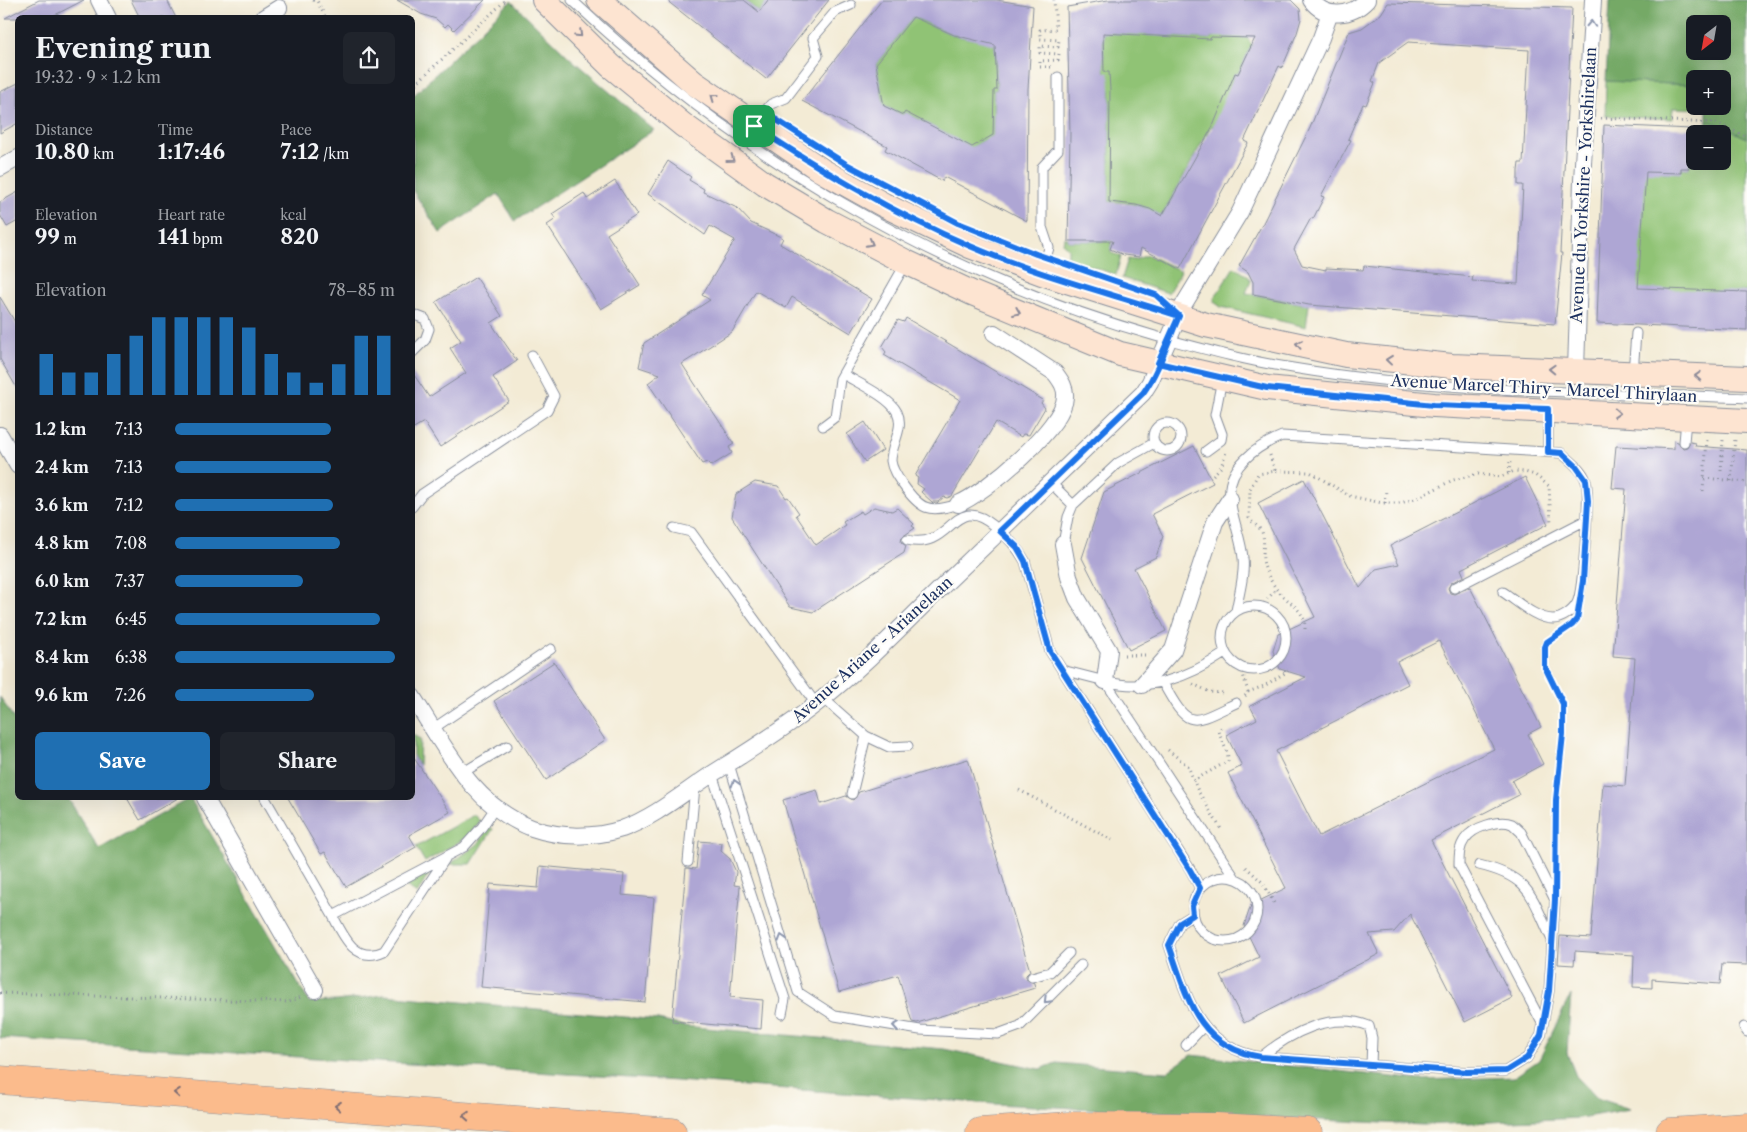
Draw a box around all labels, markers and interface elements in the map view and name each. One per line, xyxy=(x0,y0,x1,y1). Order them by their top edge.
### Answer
north arrow xyxy=(1686,15,1731,60)
map controls xyxy=(1686,15,1731,170)
one-way arrow xyxy=(1585,20,1596,28)
one-way arrow xyxy=(573,28,582,37)
text: Evening run xyxy=(35,31,211,65)
button: share xyxy=(343,32,395,84)
street label: Avenue du Yorkshire - Yorkshirelaan xyxy=(1566,46,1600,325)
text: 19:32 · 9 × 1.2 km xyxy=(35,67,161,87)
button: + xyxy=(1686,70,1731,115)
one-way arrow xyxy=(710,94,720,103)
pin xyxy=(733,105,775,147)
icon: arrive xyxy=(740,112,768,140)
text: Distance xyxy=(35,121,93,139)
text: Time xyxy=(158,121,193,139)
text: Pace xyxy=(280,121,312,139)
button: − xyxy=(1686,125,1731,170)
text: 10.80 xyxy=(35,139,90,164)
text: 1:17:46 xyxy=(158,139,225,164)
text: 7:12 xyxy=(280,139,319,164)
text: km xyxy=(90,145,114,163)
text: /km xyxy=(319,145,349,163)
one-way arrow xyxy=(725,153,735,162)
text: Elevation xyxy=(35,206,98,224)
text: Heart rate xyxy=(158,206,225,224)
text: kcal xyxy=(280,206,307,224)
text: 99 xyxy=(35,224,60,249)
text: 141 xyxy=(158,224,189,249)
text: 820 xyxy=(280,224,319,249)
text: m xyxy=(60,230,77,248)
text: bpm xyxy=(189,230,223,248)
one-way arrow xyxy=(864,237,873,247)
text: Elevation xyxy=(35,280,106,300)
text: 78–85 m xyxy=(328,280,395,300)
one-way arrow xyxy=(1012,306,1021,316)
one-way arrow xyxy=(1294,340,1303,350)
one-way arrow xyxy=(1385,355,1393,366)
one-way arrow xyxy=(1547,364,1555,375)
street label: Avenue Marcel Thiry - Marcel Thirylaan xyxy=(1389,370,1698,406)
one-way arrow xyxy=(1694,370,1702,381)
one-way arrow xyxy=(1613,407,1621,418)
text: 1.2 km xyxy=(35,419,87,439)
text: 7:13 xyxy=(115,419,143,439)
text: 2.4 km xyxy=(35,457,89,477)
text: 7:13 xyxy=(115,457,143,477)
text: 3.6 km xyxy=(35,495,89,515)
text: 7:12 xyxy=(115,495,143,515)
text: 4.8 km xyxy=(35,533,89,553)
text: 7:08 xyxy=(115,533,147,553)
text: 6.0 km xyxy=(35,571,89,591)
text: 7:37 xyxy=(115,571,144,591)
street label: Avenue Ariane - Arianelaan xyxy=(787,572,956,727)
text: 7.2 km xyxy=(35,609,87,629)
text: 6:45 xyxy=(115,609,147,629)
text: 8.4 km xyxy=(35,647,89,667)
text: 6:38 xyxy=(115,647,147,667)
text: 9.6 km xyxy=(35,685,88,705)
text: 7:26 xyxy=(115,685,146,705)
button: Save xyxy=(35,732,210,790)
button: Share xyxy=(220,732,395,790)
one-way arrow xyxy=(730,779,740,787)
one-way arrow xyxy=(777,935,787,943)
one-way arrow xyxy=(1043,994,1052,1003)
one-way arrow xyxy=(892,1022,901,1032)
one-way arrow xyxy=(173,1088,181,1099)
one-way arrow xyxy=(334,1101,342,1112)
one-way arrow xyxy=(462,1111,470,1122)

